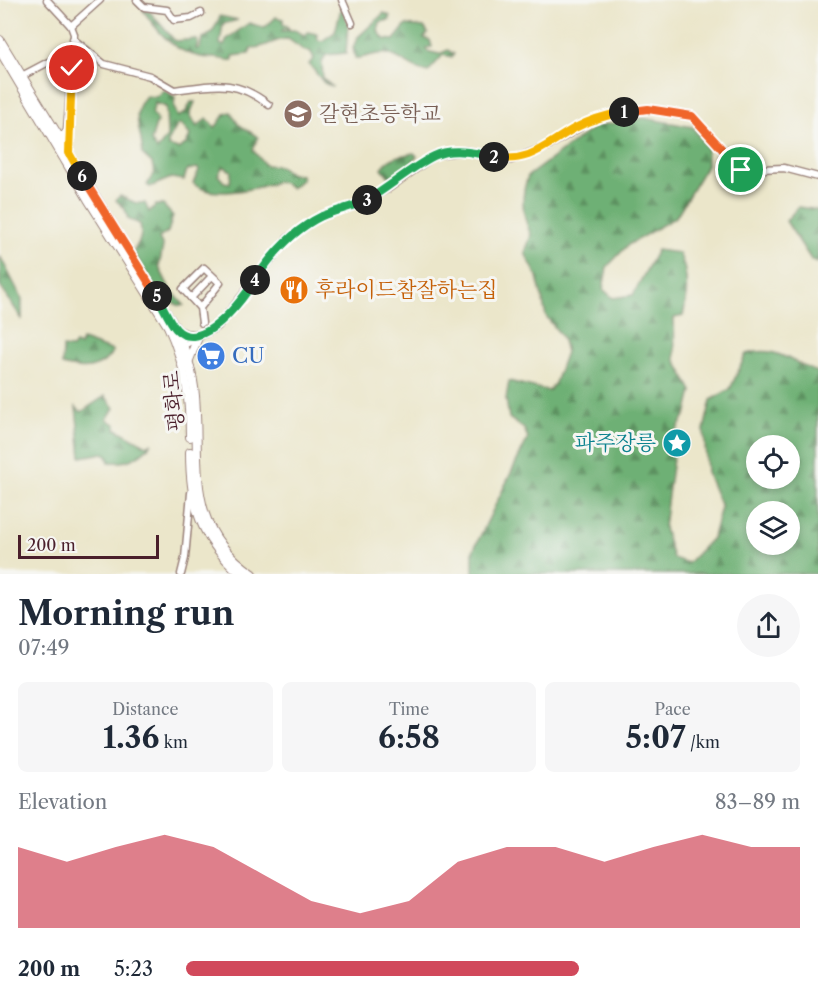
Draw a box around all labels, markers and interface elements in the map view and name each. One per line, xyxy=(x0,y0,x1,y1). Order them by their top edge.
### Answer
pin xyxy=(46,42,97,93)
icon: check xyxy=(55,51,88,84)
pin: 1 xyxy=(609,97,639,127)
school or university icon: 갈현초등학교 xyxy=(282,98,314,130)
place label: 갈현초등학교 xyxy=(319,101,441,126)
text: 1 xyxy=(620,102,628,122)
pin: 2 xyxy=(479,142,509,172)
pin xyxy=(715,144,766,195)
text: 2 xyxy=(489,147,499,167)
icon: arrive xyxy=(724,153,757,186)
pin: 6 xyxy=(67,161,97,191)
text: 6 xyxy=(77,166,87,186)
pin: 3 xyxy=(352,185,382,215)
text: 3 xyxy=(362,190,372,210)
pin: 4 xyxy=(240,265,270,295)
text: 4 xyxy=(250,270,260,290)
restaurant icon: 후라이드참잘하는집 xyxy=(278,274,310,306)
place label: 후라이드참잘하는집 xyxy=(315,277,498,302)
pin: 5 xyxy=(142,281,172,311)
text: 5 xyxy=(153,286,161,306)
supermarket icon: CU xyxy=(195,340,227,372)
place label: CU xyxy=(232,343,264,368)
street label: 평화로 xyxy=(158,370,189,432)
place icon: 파주장릉 xyxy=(661,427,693,459)
place label: 파주장릉 xyxy=(575,430,656,455)
map controls xyxy=(746,435,800,555)
button: locate xyxy=(746,435,800,489)
button: layers xyxy=(746,501,800,555)
scale bar xyxy=(18,532,159,560)
text: 200 m xyxy=(27,535,76,555)
text: Morning run xyxy=(18,593,234,634)
button: share xyxy=(737,594,800,657)
text: 07:49 xyxy=(18,636,69,660)
text: Distance xyxy=(112,699,178,719)
text: Time xyxy=(389,699,429,719)
text: Pace xyxy=(655,699,691,719)
text: 1.36 xyxy=(103,719,159,756)
text: 6:58 xyxy=(378,719,440,756)
text: 5:07 xyxy=(625,719,686,756)
text: km xyxy=(159,732,188,752)
text: /km xyxy=(686,732,720,752)
text: Elevation xyxy=(18,790,107,814)
text: 83–89 m xyxy=(715,790,800,814)
text: 200 m xyxy=(18,957,80,981)
text: 5:23 xyxy=(114,957,153,981)

